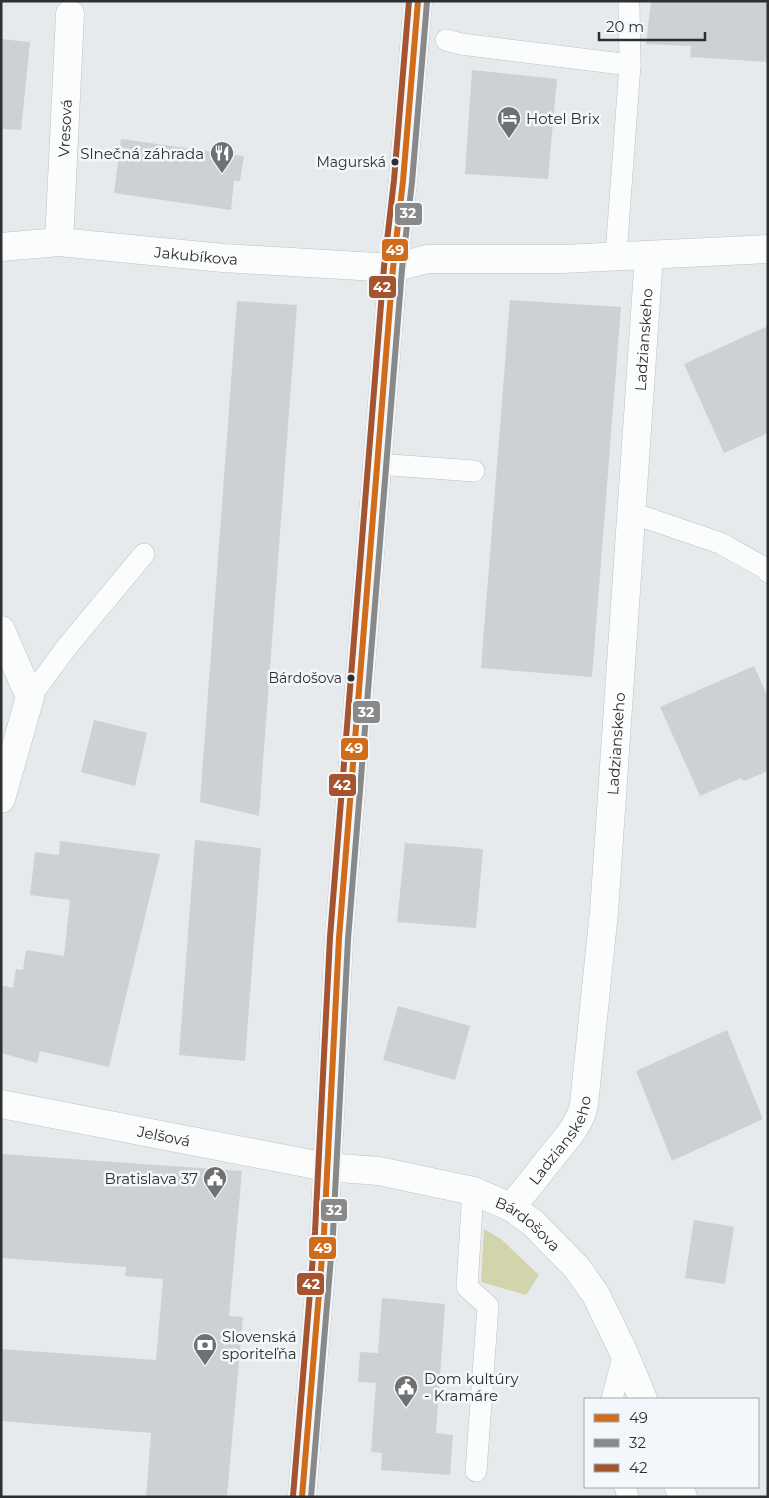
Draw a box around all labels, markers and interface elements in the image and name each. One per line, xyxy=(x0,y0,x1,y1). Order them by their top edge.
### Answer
scale bar xyxy=(599,10,705,42)
text: 20 m xyxy=(606,17,644,36)
street label: Vresová xyxy=(54,99,75,158)
hotel icon: Hotel Brix xyxy=(496,105,522,139)
place label: Hotel Brix xyxy=(526,109,600,128)
restaurant icon: Slnečná záhrada xyxy=(209,140,235,174)
place label: Slnečná záhrada xyxy=(80,144,204,163)
place label: Magurská xyxy=(316,153,386,171)
marker: Magurská xyxy=(390,157,400,167)
line badge: 32 xyxy=(394,202,423,226)
text: 32 xyxy=(399,204,416,222)
line badge: 49 xyxy=(381,238,409,262)
text: 49 xyxy=(386,241,404,259)
street label: Jakubíkova xyxy=(152,242,239,268)
line badge: 42 xyxy=(368,275,397,299)
text: 42 xyxy=(373,278,391,296)
street label: Ladzianskeho xyxy=(630,288,656,392)
place label: Bárdošova xyxy=(269,669,342,687)
marker: Bárdošova xyxy=(346,673,356,683)
street label: Ladzianskeho xyxy=(603,692,629,796)
line badge: 32 xyxy=(352,700,381,724)
text: 32 xyxy=(357,703,374,721)
line badge: 49 xyxy=(340,737,369,761)
text: 49 xyxy=(345,739,363,757)
line badge: 42 xyxy=(328,773,357,797)
text: 42 xyxy=(333,776,351,794)
street label: Ladzianskeho xyxy=(524,1095,594,1188)
street label: Jelšová xyxy=(135,1121,192,1150)
public building icon: Bratislava 37 xyxy=(202,1165,228,1199)
place label: Bratislava 37 xyxy=(105,1169,198,1188)
street label: Bárdošova xyxy=(493,1192,565,1255)
line badge: 32 xyxy=(320,1198,348,1222)
text: 32 xyxy=(325,1201,342,1219)
line badge: 49 xyxy=(308,1236,337,1260)
text: 49 xyxy=(314,1239,332,1257)
line badge: 42 xyxy=(296,1272,325,1296)
text: 42 xyxy=(302,1275,320,1293)
place label: Slovenská sporiteľňa xyxy=(222,1327,297,1363)
bank icon: Slovenská sporiteľňa xyxy=(192,1332,218,1366)
place label: Dom kultúry - Kramáre xyxy=(424,1369,520,1405)
public building icon: Dom kultúry - Kramáre xyxy=(393,1374,419,1408)
legend xyxy=(584,1398,759,1488)
text: 49 xyxy=(629,1408,648,1427)
text: 32 xyxy=(629,1433,646,1452)
text: 42 xyxy=(629,1458,647,1477)

